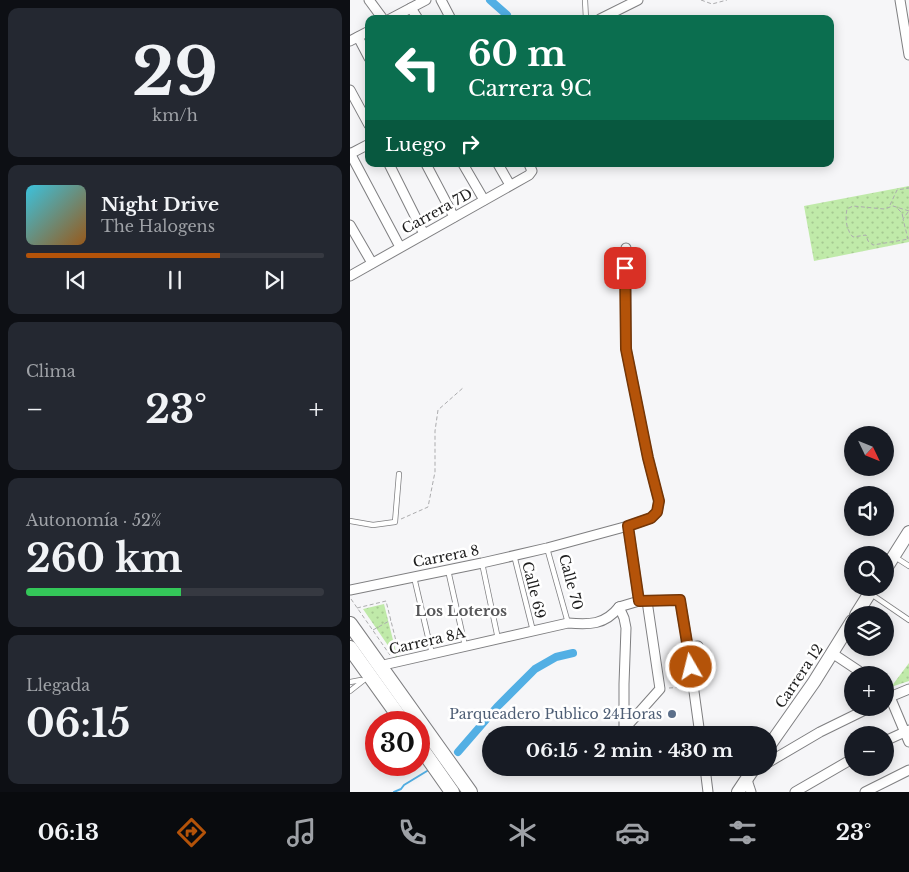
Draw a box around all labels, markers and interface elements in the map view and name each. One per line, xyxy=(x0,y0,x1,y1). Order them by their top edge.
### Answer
text: 29 xyxy=(132,32,218,113)
text: 60 m xyxy=(468,32,566,75)
icon: left xyxy=(385,35,450,100)
text: Carrera 9C xyxy=(468,75,592,102)
text: km/h xyxy=(152,105,198,125)
icon: right xyxy=(456,130,484,158)
text: Luego xyxy=(385,133,446,156)
street label: Carrera 7D xyxy=(399,184,475,238)
text: Night Drive xyxy=(101,193,219,216)
text: The Halogens xyxy=(101,216,215,236)
pin xyxy=(604,247,646,289)
icon: arrive xyxy=(611,254,639,282)
icon: previous xyxy=(62,266,90,294)
icon: pause xyxy=(161,266,189,294)
icon: next xyxy=(260,266,288,294)
text: Clima xyxy=(26,361,76,381)
text: 23° xyxy=(145,386,207,433)
text: − xyxy=(26,392,44,427)
text: + xyxy=(309,392,324,427)
north arrow xyxy=(844,426,894,476)
map controls xyxy=(844,426,894,776)
button: sound xyxy=(844,486,894,536)
text: Autonomía · 52% xyxy=(26,510,162,530)
text: 260 km xyxy=(26,535,182,582)
street label: Carrera 8 xyxy=(411,541,481,571)
button: search xyxy=(844,546,894,596)
street label: Calle 70 xyxy=(555,552,587,612)
street label: Calle 69 xyxy=(518,560,550,620)
district label: Los Loteros xyxy=(415,601,507,620)
button: layers xyxy=(844,606,894,656)
street label: Carrera 8A xyxy=(387,623,467,659)
position arrow xyxy=(664,640,716,692)
street label: Carrera 12 xyxy=(771,641,827,711)
button: + xyxy=(844,666,894,716)
text: Llegada xyxy=(26,675,90,695)
text: 06:15 xyxy=(26,700,130,747)
place label: Parqueadero Publico 24Horas xyxy=(449,705,662,723)
marker: Parqueadero Publico 24Horas xyxy=(666,708,678,720)
speed limit sign: 30 xyxy=(365,711,430,776)
button: − xyxy=(844,726,894,776)
text: 06:15 · 2 min · 430 m xyxy=(526,739,733,762)
icon: directions xyxy=(174,815,209,850)
icon: music xyxy=(284,815,319,850)
icon: phone xyxy=(395,815,430,850)
icon: climate xyxy=(505,815,540,850)
icon: car xyxy=(615,815,650,850)
icon: filters xyxy=(725,815,760,850)
text: 06:13 xyxy=(38,819,99,846)
text: 23° xyxy=(836,819,871,846)

